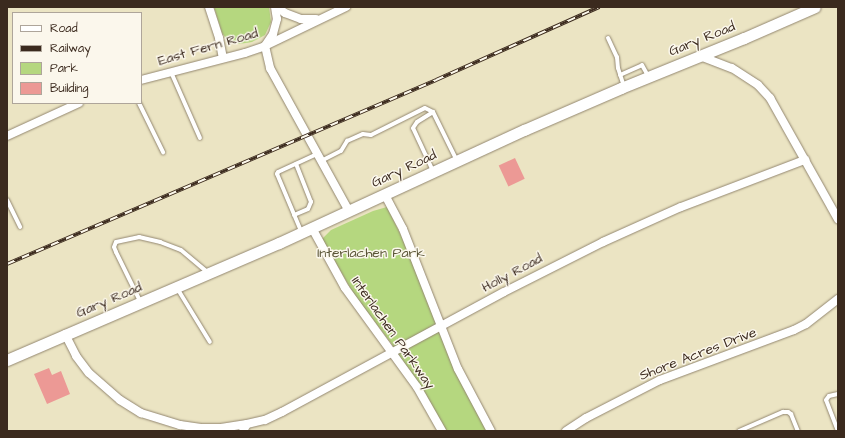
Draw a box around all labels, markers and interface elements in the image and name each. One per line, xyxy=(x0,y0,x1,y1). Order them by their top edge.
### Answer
legend xyxy=(12,12,142,104)
street label: Gary Road xyxy=(666,18,738,60)
text: Road xyxy=(50,20,78,37)
street label: East Fern Road xyxy=(156,25,260,69)
text: Railway xyxy=(50,40,91,57)
text: Park xyxy=(50,60,78,77)
text: Building xyxy=(50,80,88,97)
street label: Gary Road xyxy=(369,147,439,191)
park label: Interlachen Park xyxy=(317,245,425,261)
street label: Holly Road xyxy=(479,250,545,296)
street label: Interlachen Parkway xyxy=(348,273,438,393)
street label: Gary Road xyxy=(74,279,144,321)
street label: Shore Acres Drive xyxy=(637,324,759,384)

